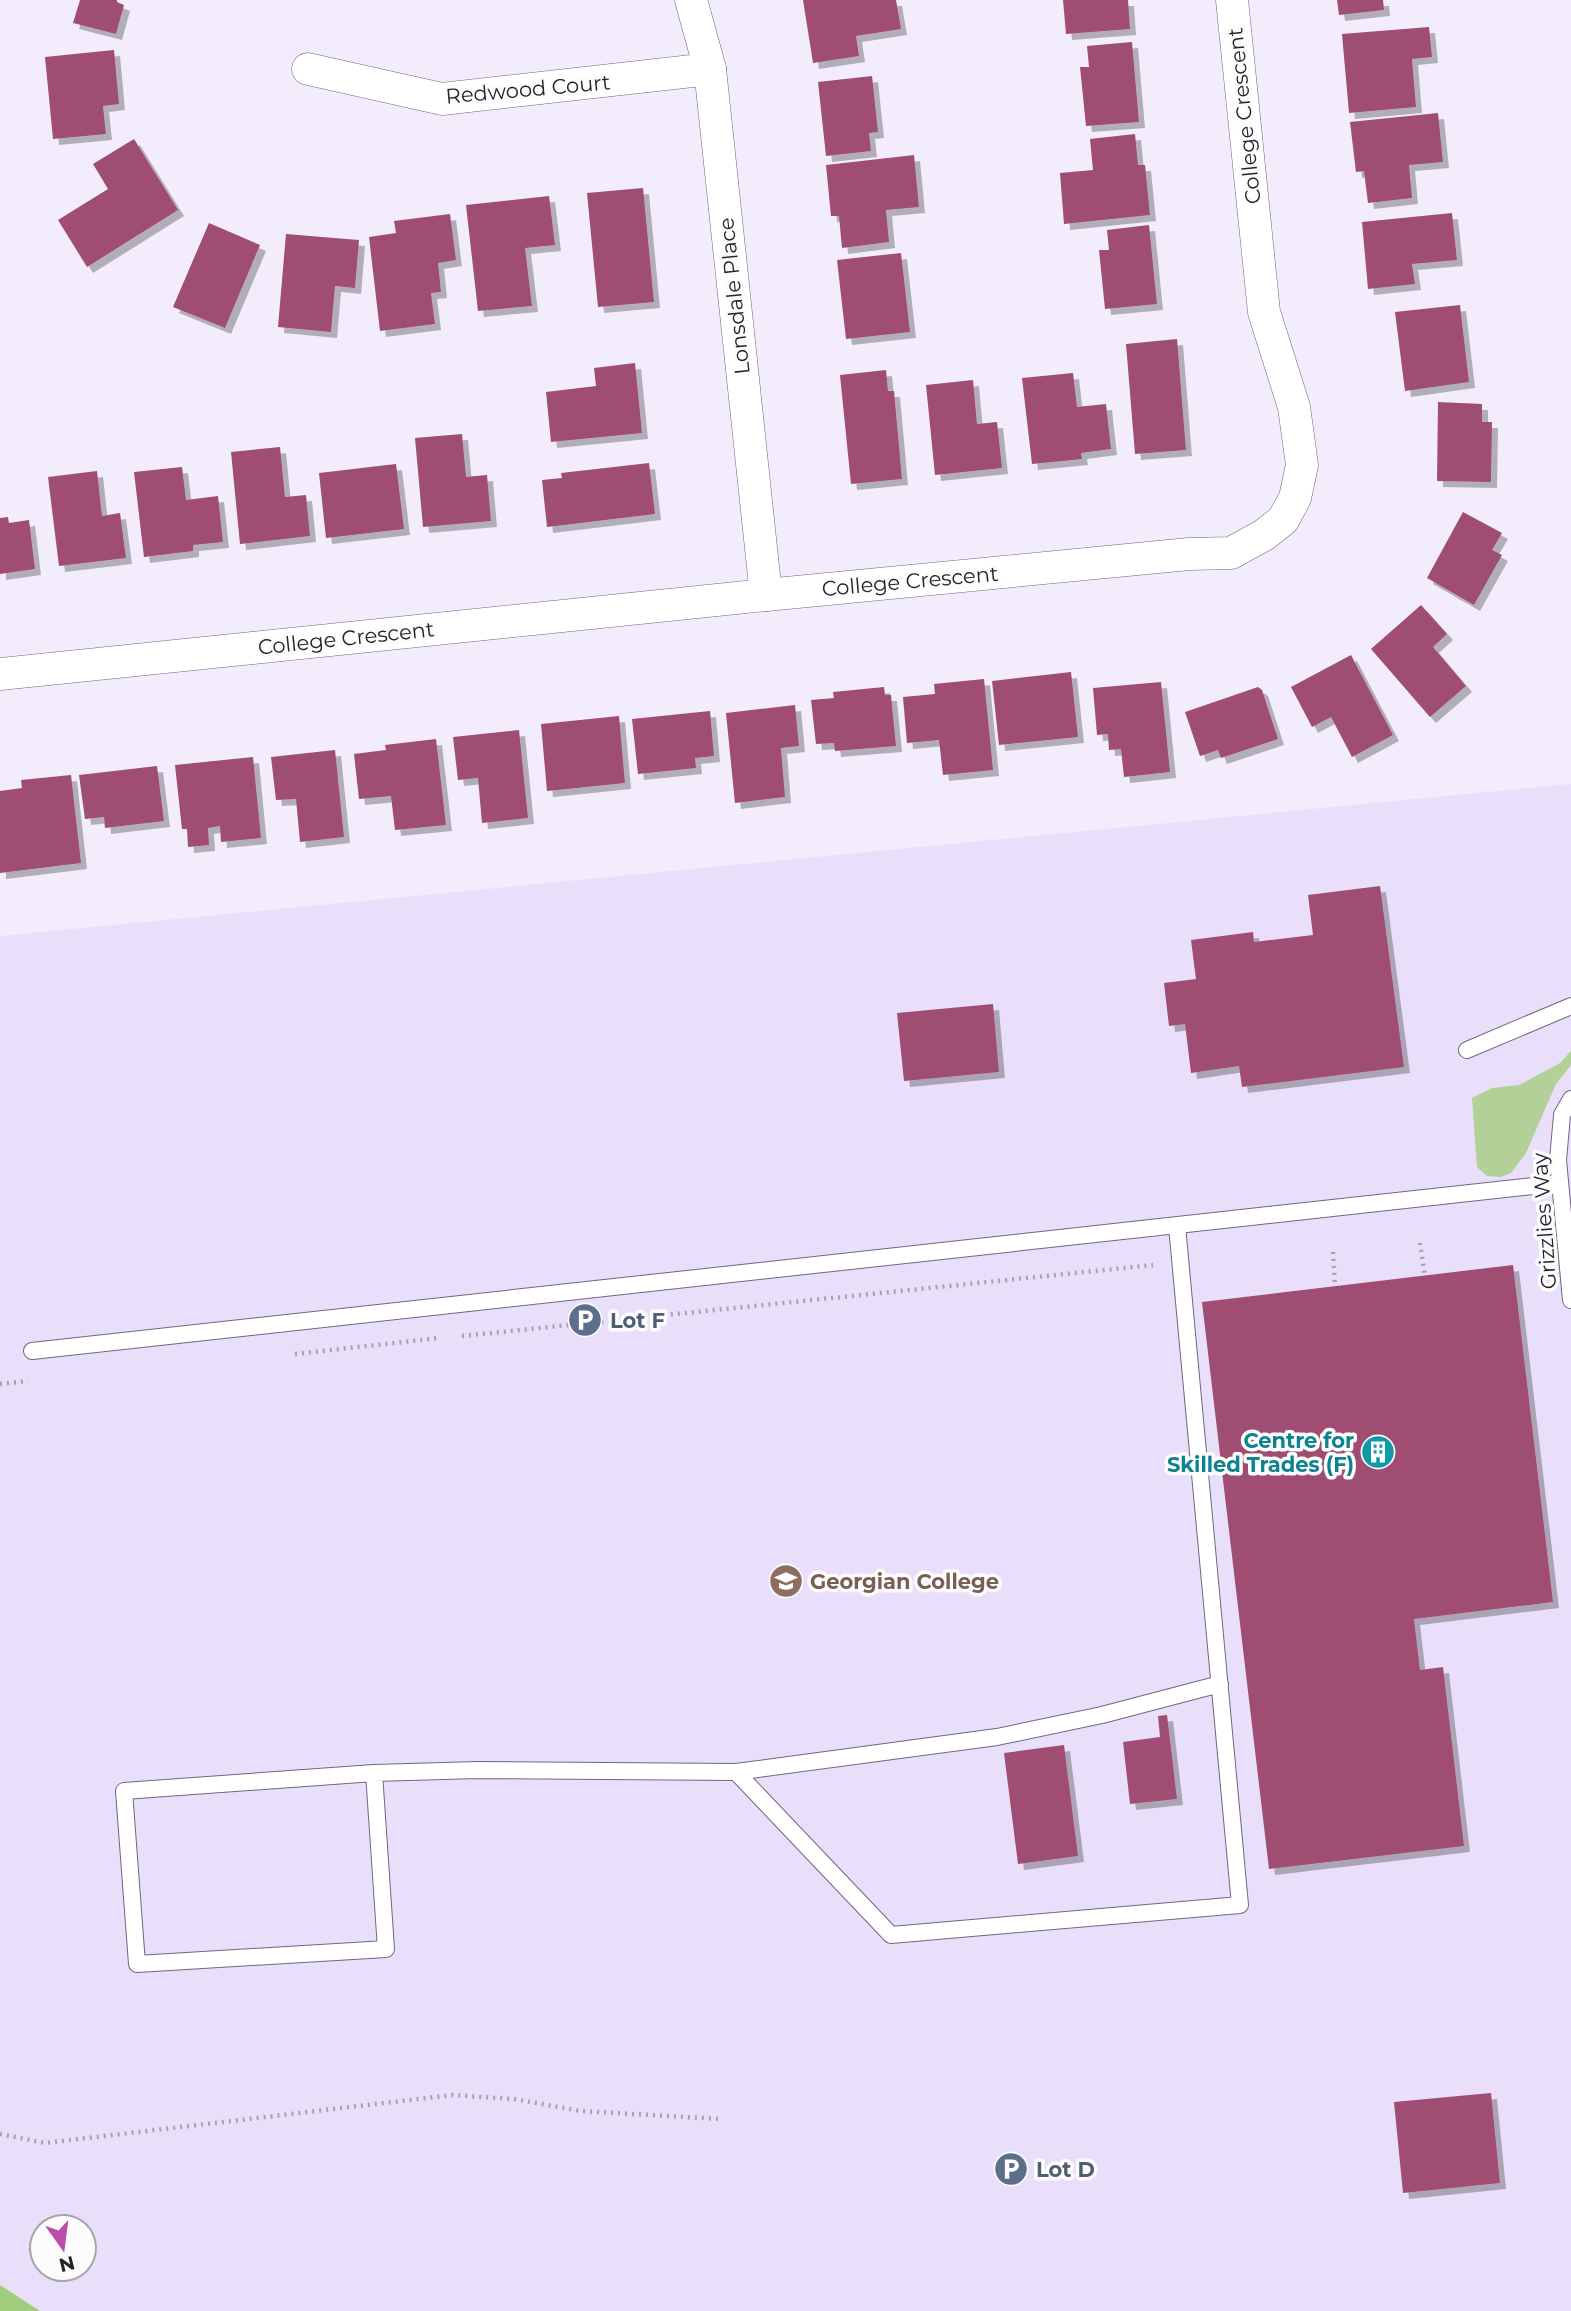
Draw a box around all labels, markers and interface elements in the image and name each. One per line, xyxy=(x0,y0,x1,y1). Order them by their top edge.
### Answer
street label: College Crescent xyxy=(1222,27,1266,205)
street label: Redwood Court xyxy=(445,69,611,109)
street label: Lonsdale Place xyxy=(713,216,755,376)
street label: College Crescent xyxy=(821,561,999,601)
street label: College Crescent xyxy=(257,616,435,660)
street label: Grizzlies Way xyxy=(1527,1151,1561,1290)
parking icon: Lot F xyxy=(566,1301,604,1339)
place label: Lot F xyxy=(610,1308,665,1333)
place label: Centre for Skilled Trades (F) xyxy=(1167,1428,1354,1477)
building icon: Centre for Skilled Trades (F) xyxy=(1359,1433,1397,1471)
school or university icon: Georgian College xyxy=(767,1562,805,1600)
place label: Georgian College xyxy=(810,1569,999,1594)
parking icon: Lot D xyxy=(992,2150,1030,2188)
place label: Lot D xyxy=(1036,2157,1095,2182)
north arrow xyxy=(28,2213,98,2283)
text: N xyxy=(57,2251,77,2277)

